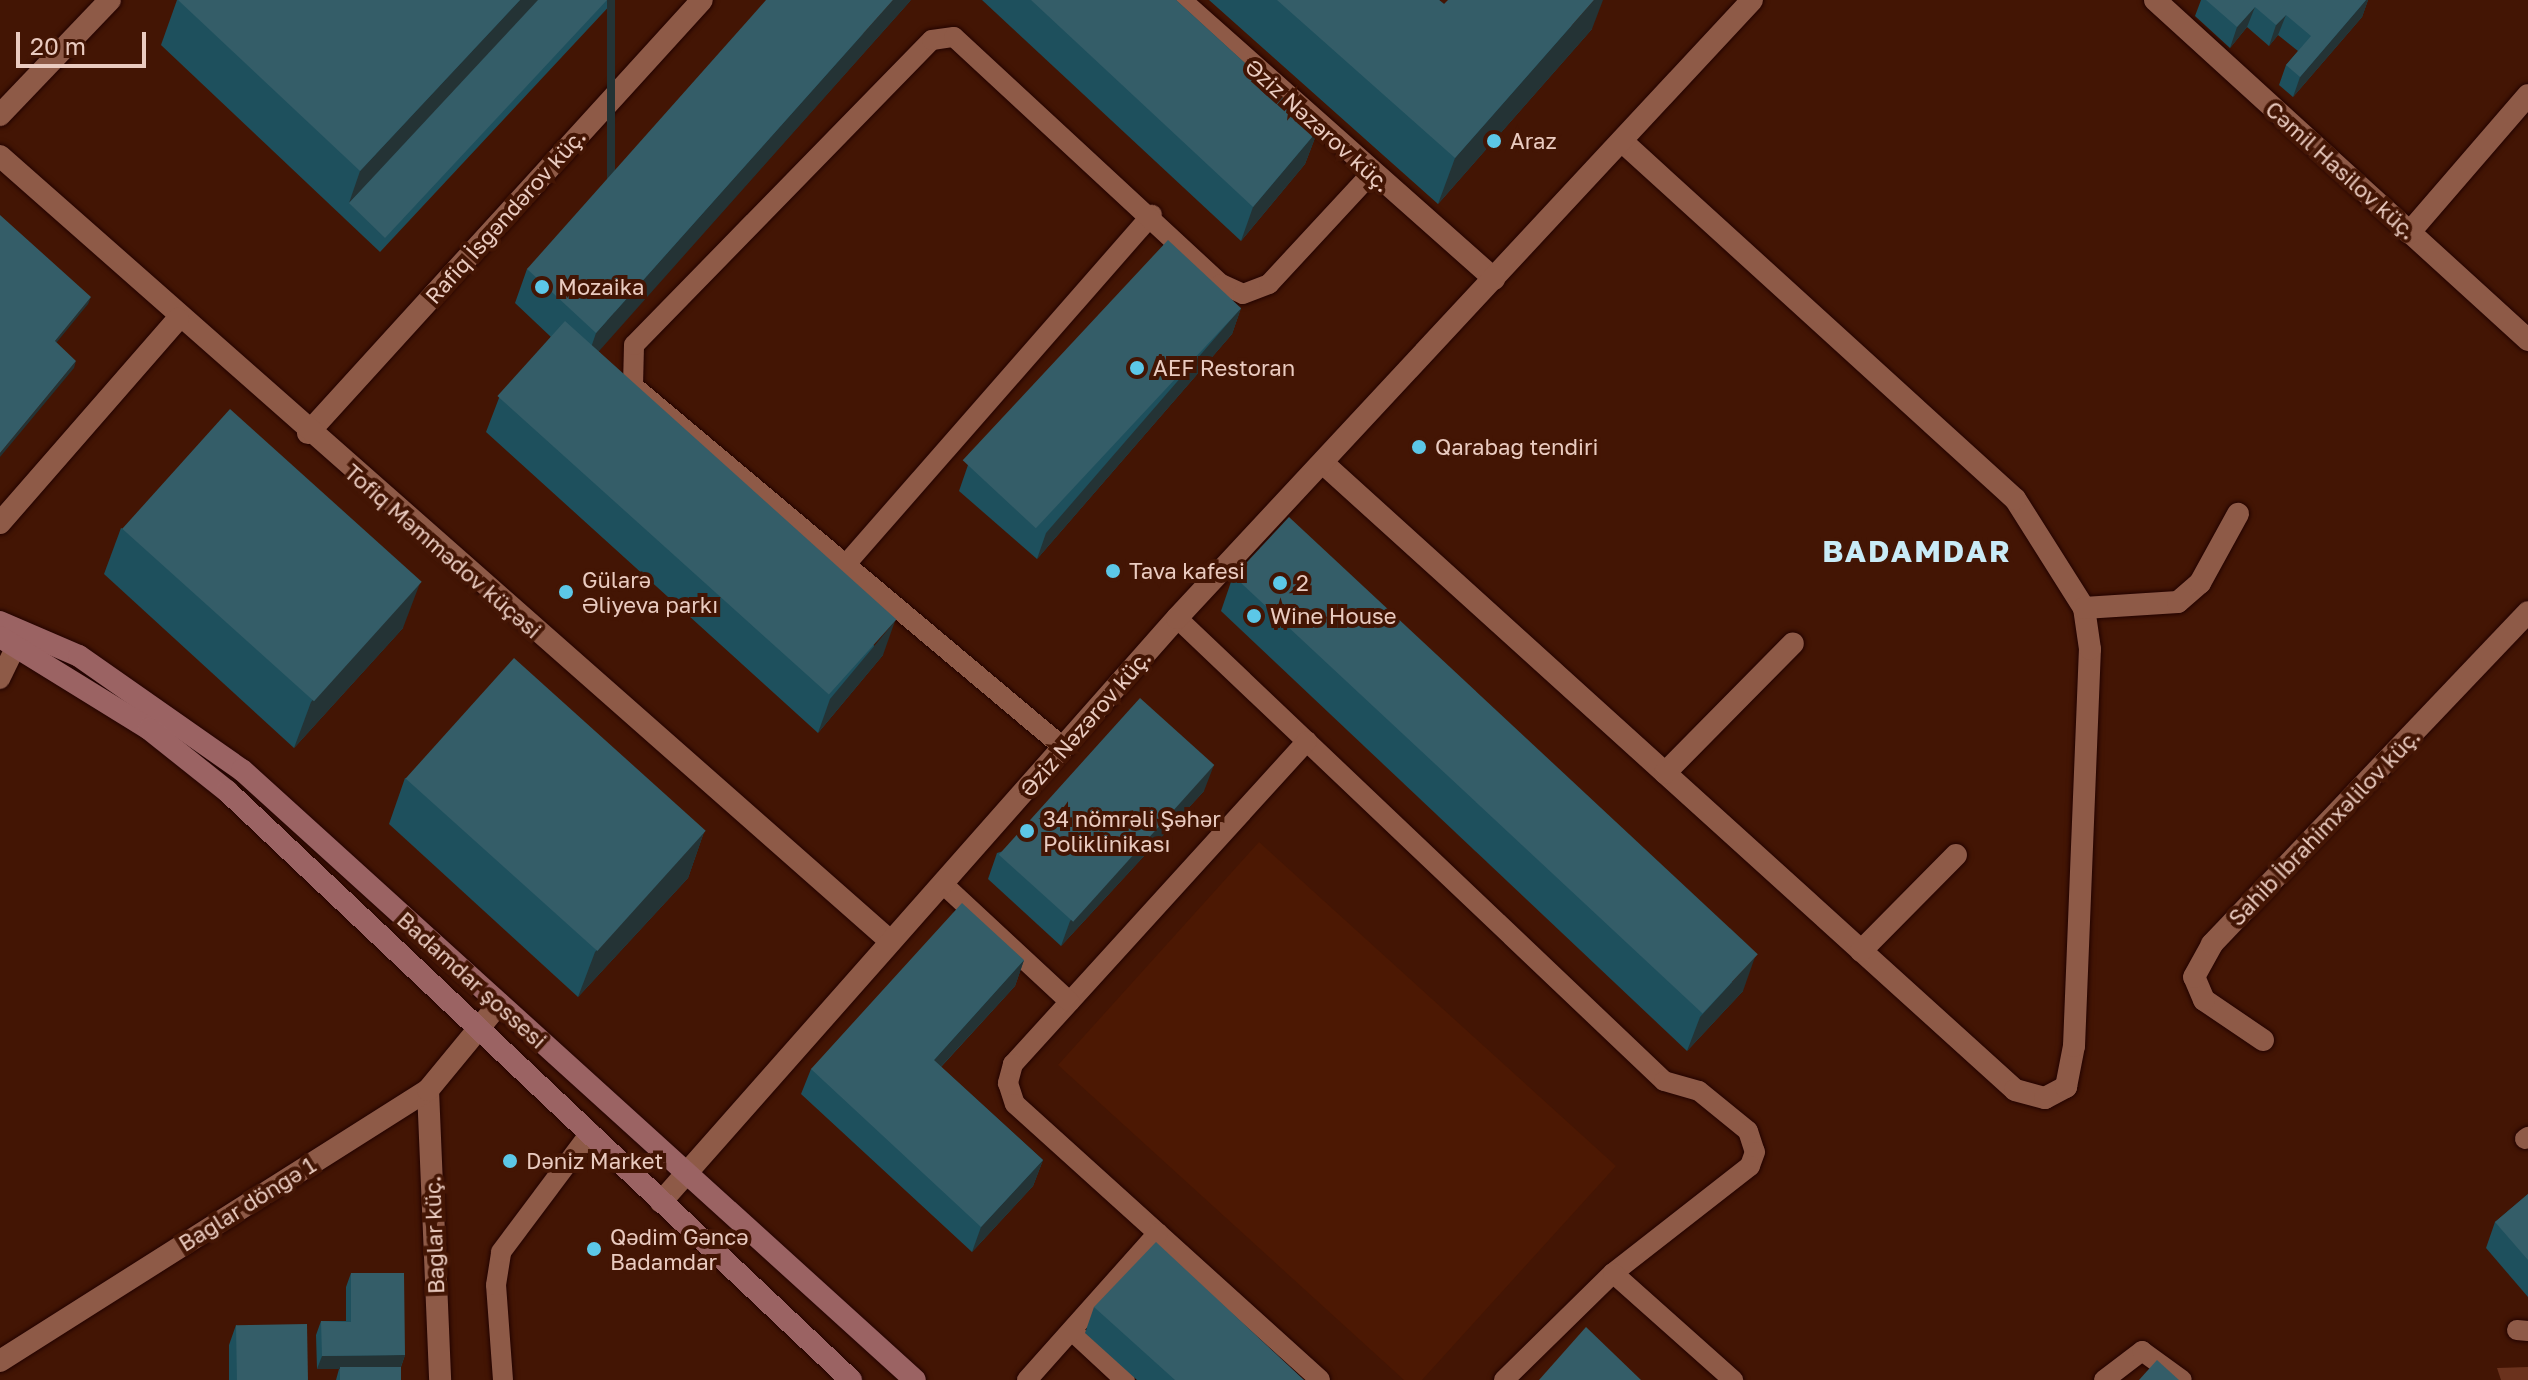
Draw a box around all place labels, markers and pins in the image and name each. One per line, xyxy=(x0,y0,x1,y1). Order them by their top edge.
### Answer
place label: Araz xyxy=(1510,128,1557,154)
marker: Araz xyxy=(1485,132,1503,150)
place label: Mozaika xyxy=(558,274,644,300)
marker: Mozaika xyxy=(533,278,551,296)
place label: AEF Restoran xyxy=(1153,355,1295,381)
marker: AEF Restoran xyxy=(1128,359,1146,377)
place label: Qarabağ tendiri xyxy=(1435,434,1598,460)
marker: Qarabağ tendiri xyxy=(1410,438,1428,456)
place label: Tava kafesi xyxy=(1129,558,1245,584)
marker: Tava kafesi xyxy=(1104,562,1122,580)
place label: Gülarə Əliyeva parkı xyxy=(582,566,718,618)
place label: 2 xyxy=(1296,570,1309,596)
marker: 2 xyxy=(1271,574,1289,592)
marker: Gülarə Əliyeva parkı xyxy=(557,583,575,601)
place label: Wine House xyxy=(1270,603,1396,629)
marker: Wine House xyxy=(1245,607,1263,625)
place label: 34 nömrəli Şəhər Poliklinikası xyxy=(1043,805,1221,856)
marker: 34 nömrəli Şəhər Poliklinikası xyxy=(1018,822,1036,840)
place label: Dəniz Market xyxy=(526,1148,663,1174)
marker: Dəniz Market xyxy=(501,1152,519,1170)
place label: Qədim Gəncə Badamdar xyxy=(610,1223,748,1274)
marker: Qədim Gəncə Badamdar xyxy=(585,1240,603,1258)

